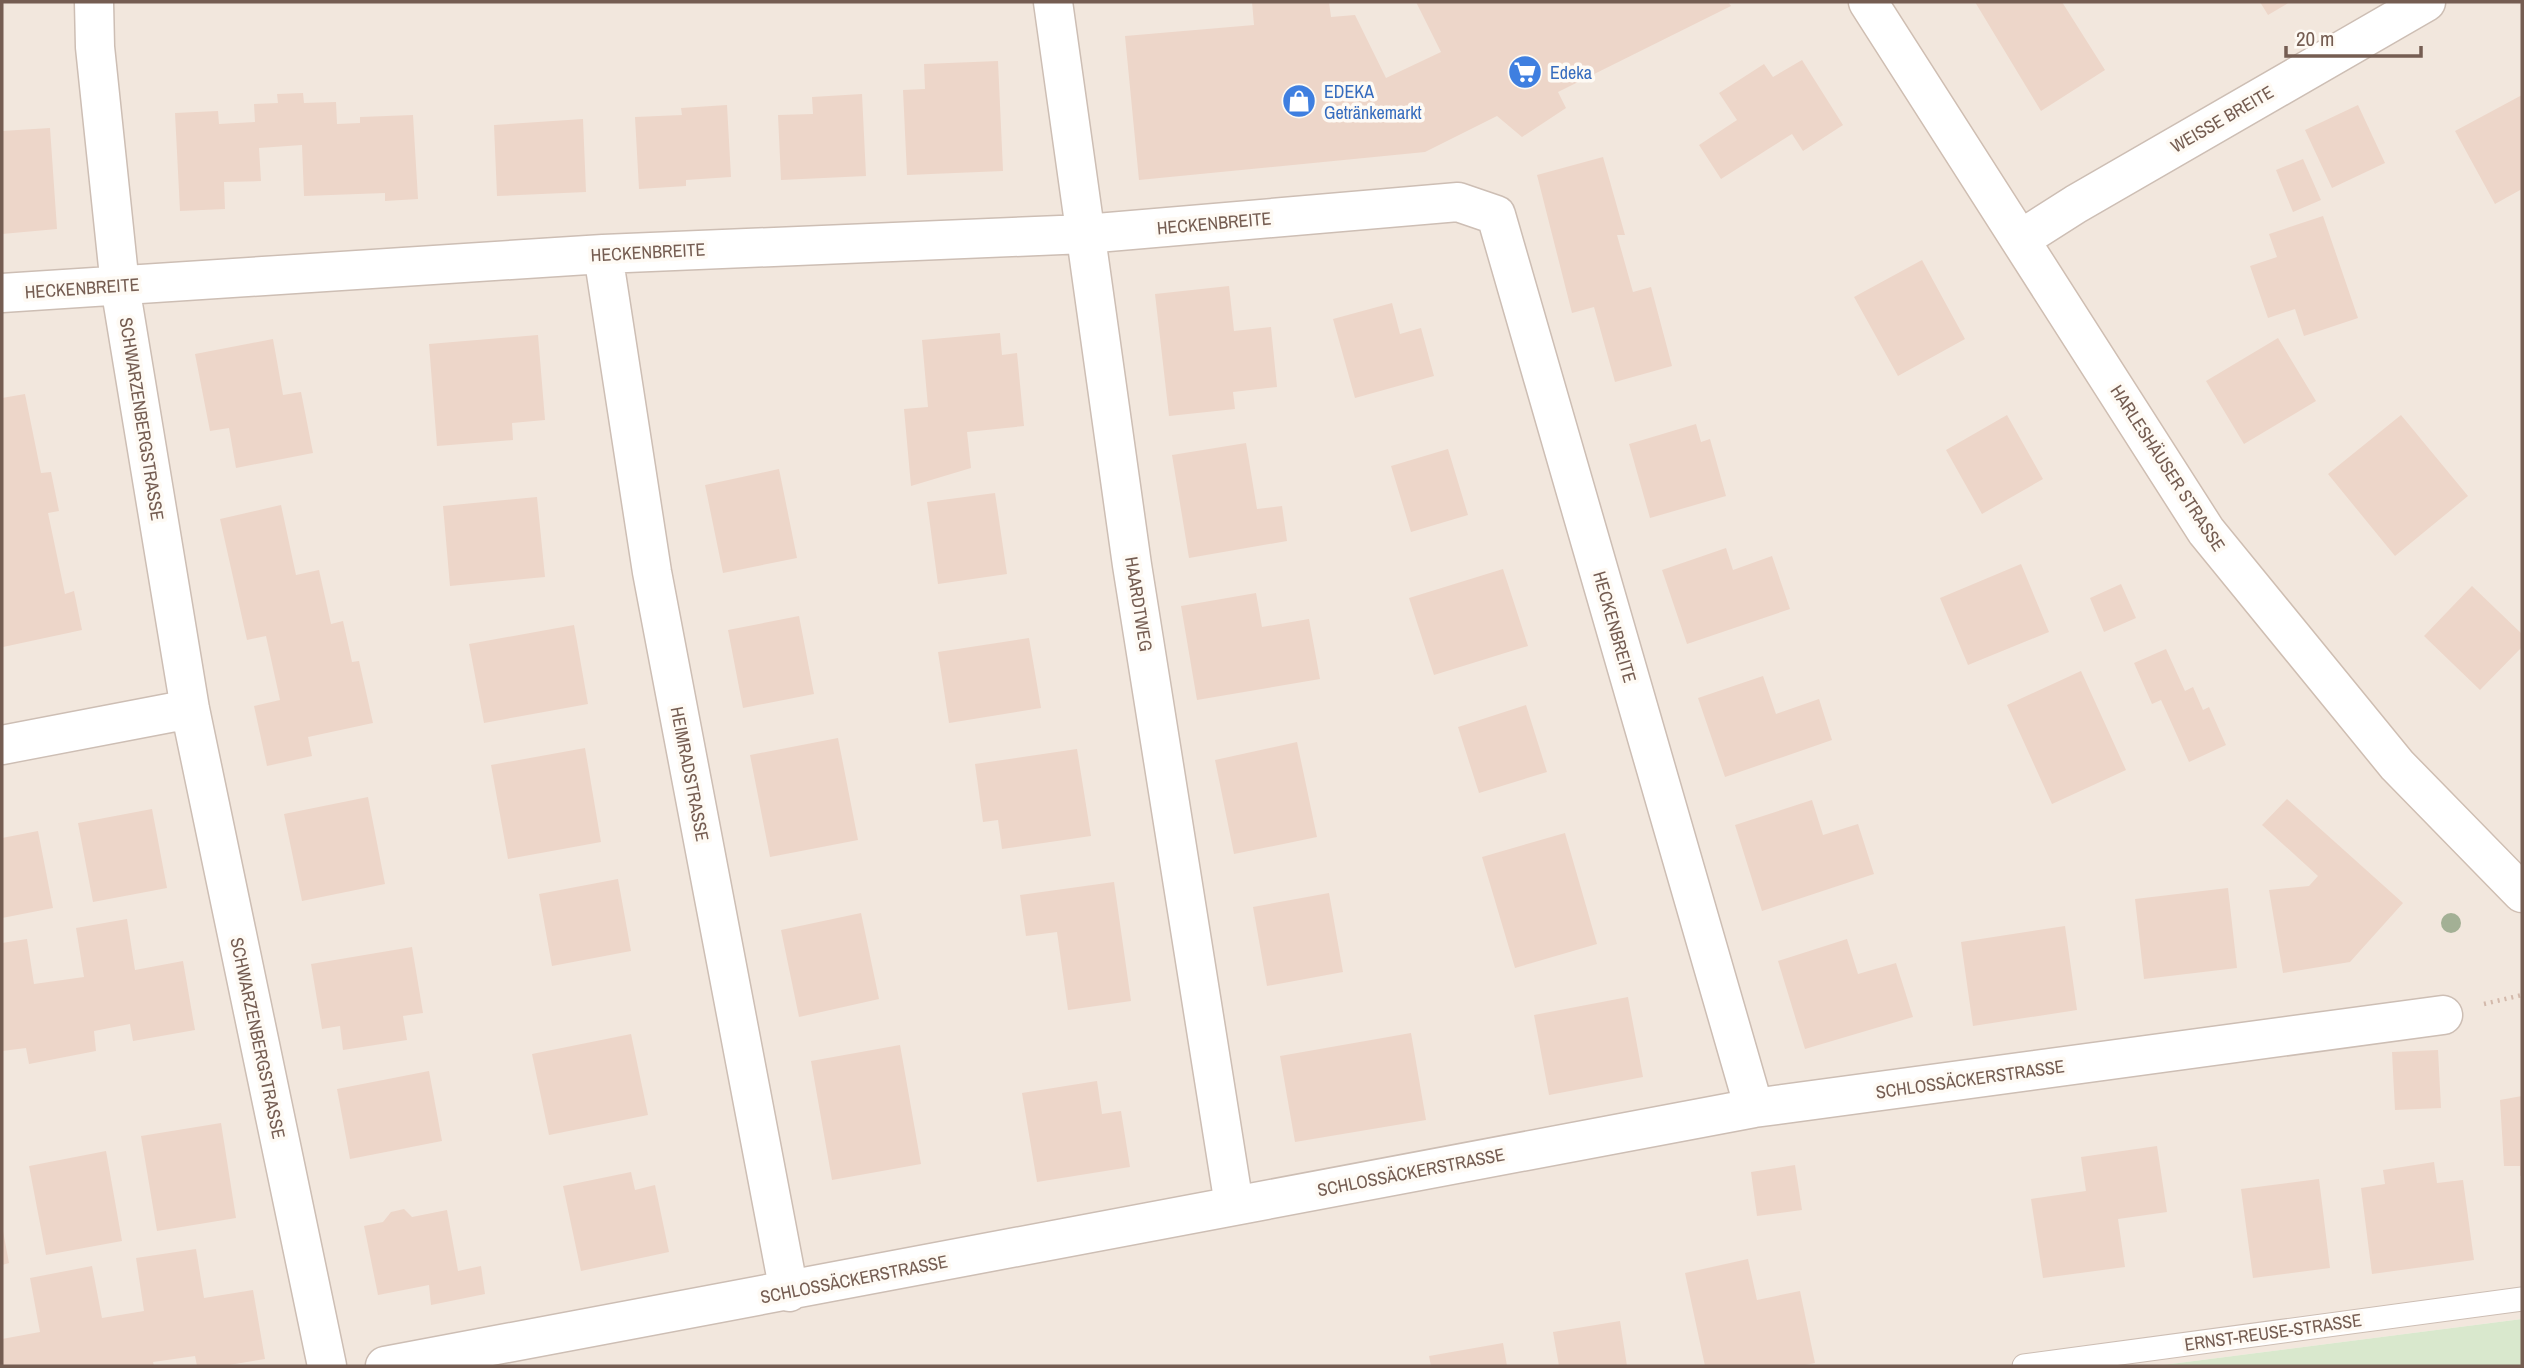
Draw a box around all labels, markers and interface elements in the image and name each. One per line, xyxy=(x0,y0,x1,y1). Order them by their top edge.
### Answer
scale bar xyxy=(2286,14,2421,58)
text: 20 m xyxy=(2296,24,2334,53)
supermarket icon: Edeka xyxy=(1506,53,1544,91)
place label: Edeka xyxy=(1550,60,1592,85)
place label: EDEKA Getränkemarkt xyxy=(1324,79,1422,125)
street label: WEISSE BREITE xyxy=(2166,79,2278,159)
shop icon: EDEKA Getränkemarkt xyxy=(1280,82,1318,120)
street label: HECKENBREITE xyxy=(1156,206,1272,240)
street label: HECKENBREITE xyxy=(590,237,706,267)
street label: HECKENBREITE xyxy=(24,272,140,304)
street label: SCHWARZENBERGSTRASSE xyxy=(114,316,170,522)
street label: HARLESHÄUSER STRASSE xyxy=(2105,380,2231,556)
street label: HAARDTWEG xyxy=(1119,555,1159,653)
street label: HECKENBREITE xyxy=(1587,568,1643,686)
street label: HEIMRADSTRASSE xyxy=(665,704,715,844)
street label: SCHWARZENBERGSTRASSE xyxy=(224,935,292,1141)
street label: SCHLOSSÄCKERSTRASSE xyxy=(1874,1053,2066,1105)
street label: SCHLOSSÄCKERSTRASSE xyxy=(1315,1142,1507,1202)
street label: SCHLOSSÄCKERSTRASSE xyxy=(758,1249,950,1309)
street label: ERNST-REUSE-STRASSE xyxy=(2183,1307,2363,1357)

